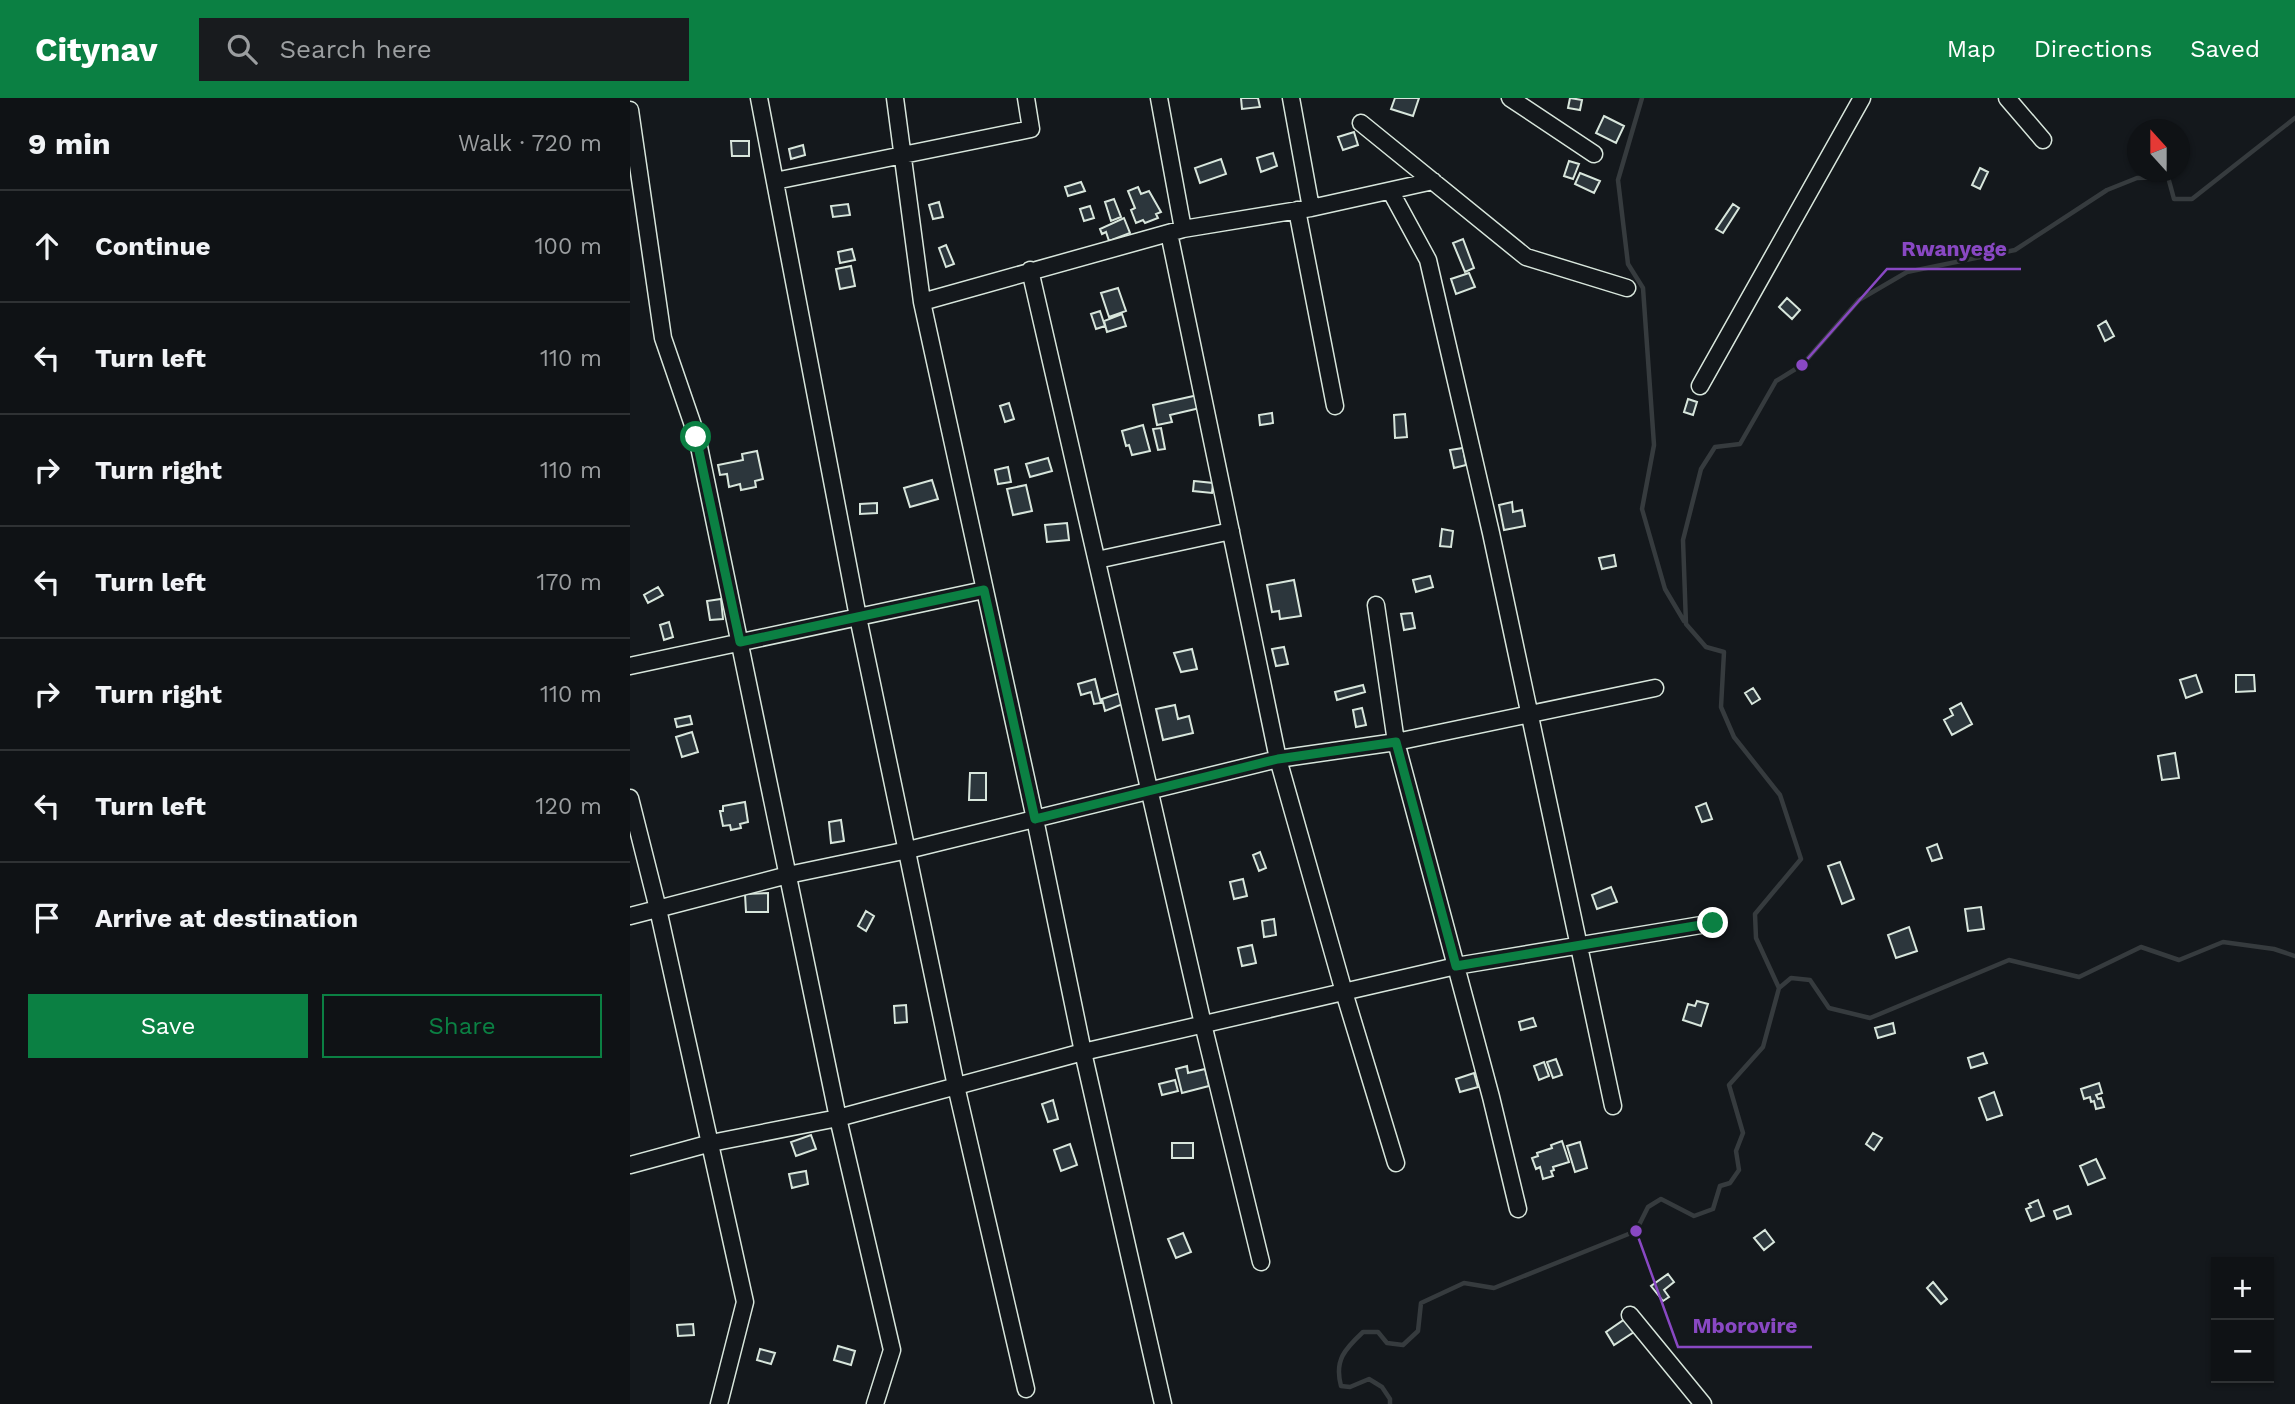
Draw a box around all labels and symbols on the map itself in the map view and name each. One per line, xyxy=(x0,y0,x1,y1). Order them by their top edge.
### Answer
north arrow xyxy=(2127,119,2190,182)
callout: Rwanyege xyxy=(1887,227,2021,269)
text: Rwanyege xyxy=(1901,236,2007,261)
route start xyxy=(680,421,711,452)
route end xyxy=(1697,907,1728,938)
callout: Mborovire xyxy=(1678,1305,1812,1347)
text: Mborovire xyxy=(1692,1313,1798,1338)

